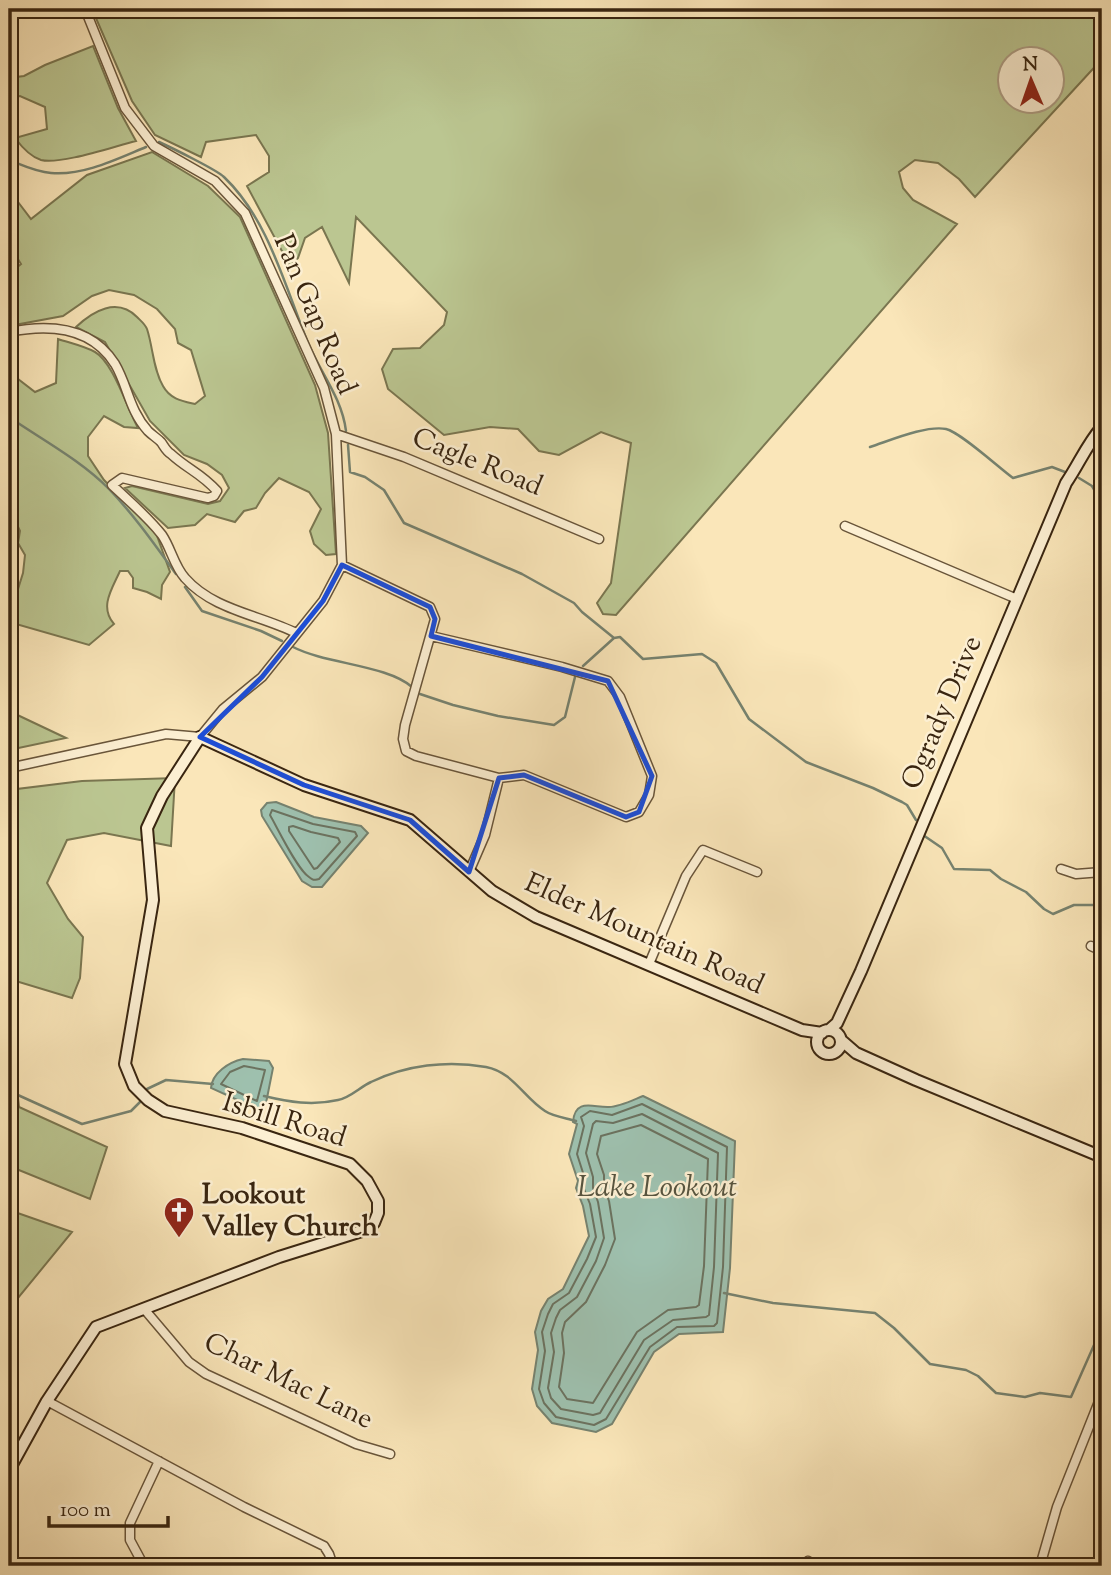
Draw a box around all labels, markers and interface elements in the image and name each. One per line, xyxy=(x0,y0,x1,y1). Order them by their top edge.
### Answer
north arrow xyxy=(996,46,1066,116)
text: N xyxy=(1022,52,1039,79)
street label: Pan Gap Road xyxy=(262,229,366,402)
street label: Cagle Road xyxy=(406,419,549,507)
street label: Ogrady Drive xyxy=(893,630,993,796)
street label: Elder Mountain Road xyxy=(518,864,770,1006)
street label: Isbill Road xyxy=(217,1083,351,1159)
water label: Lake Lookout xyxy=(577,1167,737,1210)
place label: Lookout Valley Church xyxy=(202,1176,379,1248)
church icon: Lookout Valley Church xyxy=(162,1195,196,1239)
street label: Char Mac Lane xyxy=(197,1324,379,1440)
scale bar xyxy=(49,1484,168,1528)
text: 100 m xyxy=(60,1496,111,1526)

